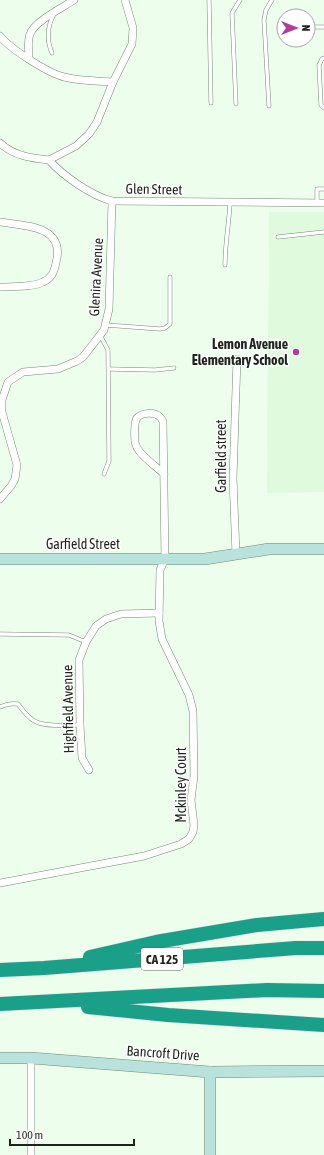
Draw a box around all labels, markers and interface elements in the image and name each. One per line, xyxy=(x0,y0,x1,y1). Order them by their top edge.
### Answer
north arrow xyxy=(276,8,316,48)
text: N xyxy=(300,25,312,31)
street label: Glen Street xyxy=(125,181,183,197)
street label: Glenira Avenue xyxy=(86,237,106,317)
place label: Lemon Avenue Elementary School xyxy=(192,336,288,368)
marker: Lemon Avenue Elementary School xyxy=(291,347,301,357)
street label: Garfield street xyxy=(213,419,229,493)
street label: Garfield Street xyxy=(46,536,120,552)
street label: Highfield Avenue xyxy=(59,665,77,753)
street label: Mckinley Court xyxy=(173,747,189,823)
road number: CA 125 xyxy=(141,948,183,970)
street label: Bancroft Drive xyxy=(126,1042,200,1064)
scale bar xyxy=(10,1121,134,1147)
text: 100 m xyxy=(16,1128,43,1142)

